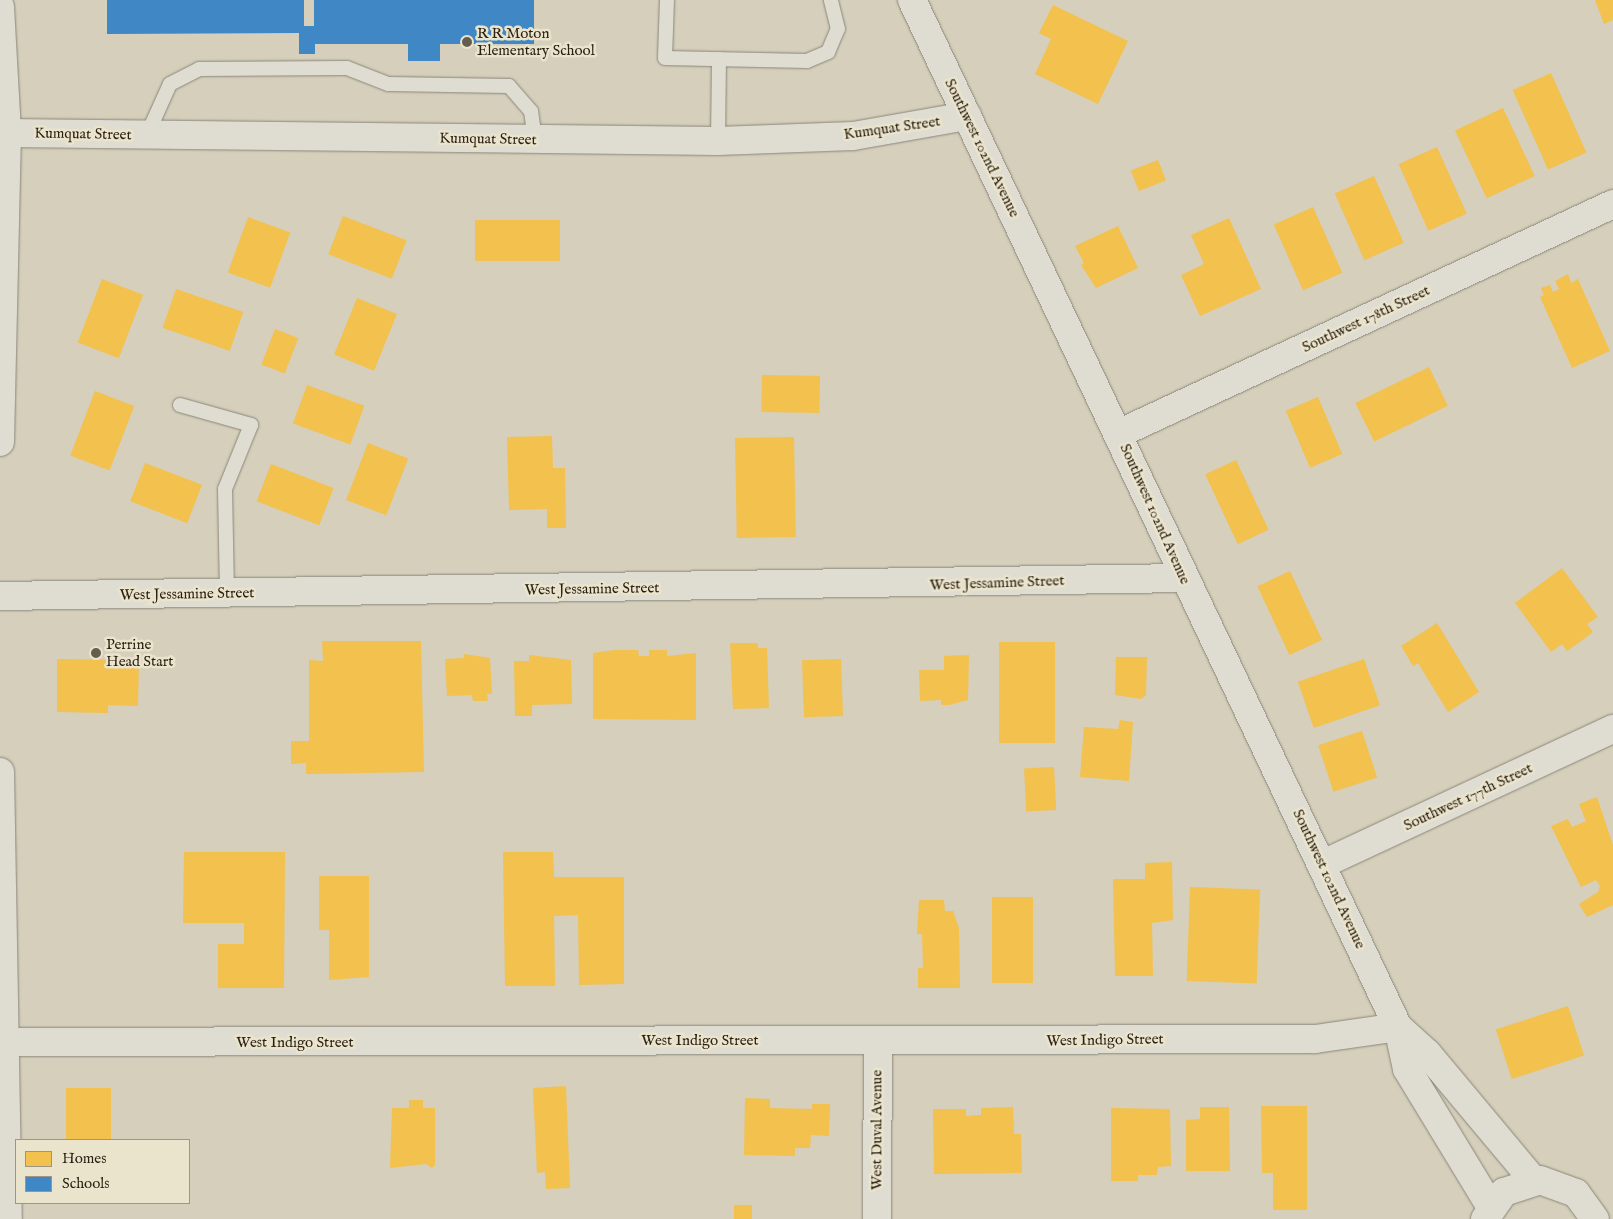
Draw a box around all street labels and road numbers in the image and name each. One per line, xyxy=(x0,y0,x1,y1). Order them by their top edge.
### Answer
street label: Southwest 102nd Avenue xyxy=(941,76,1023,220)
street label: Kumquat Street xyxy=(842,112,942,144)
street label: Kumquat Street xyxy=(34,124,132,144)
street label: Kumquat Street xyxy=(439,129,537,149)
street label: Southwest 178th Street xyxy=(1299,281,1433,357)
street label: Southwest 102nd Avenue xyxy=(1116,441,1194,587)
street label: West Jessamine Street xyxy=(929,572,1065,594)
street label: West Jessamine Street xyxy=(524,579,660,599)
street label: West Jessamine Street xyxy=(119,584,255,604)
street label: Southwest 177th Street xyxy=(1401,759,1535,835)
street label: Southwest 102nd Avenue xyxy=(1289,806,1369,952)
street label: West Indigo Street xyxy=(1046,1030,1164,1050)
street label: West Indigo Street xyxy=(641,1032,759,1050)
street label: West Indigo Street xyxy=(236,1034,354,1052)
street label: West Duval Avenue xyxy=(868,1070,886,1190)

